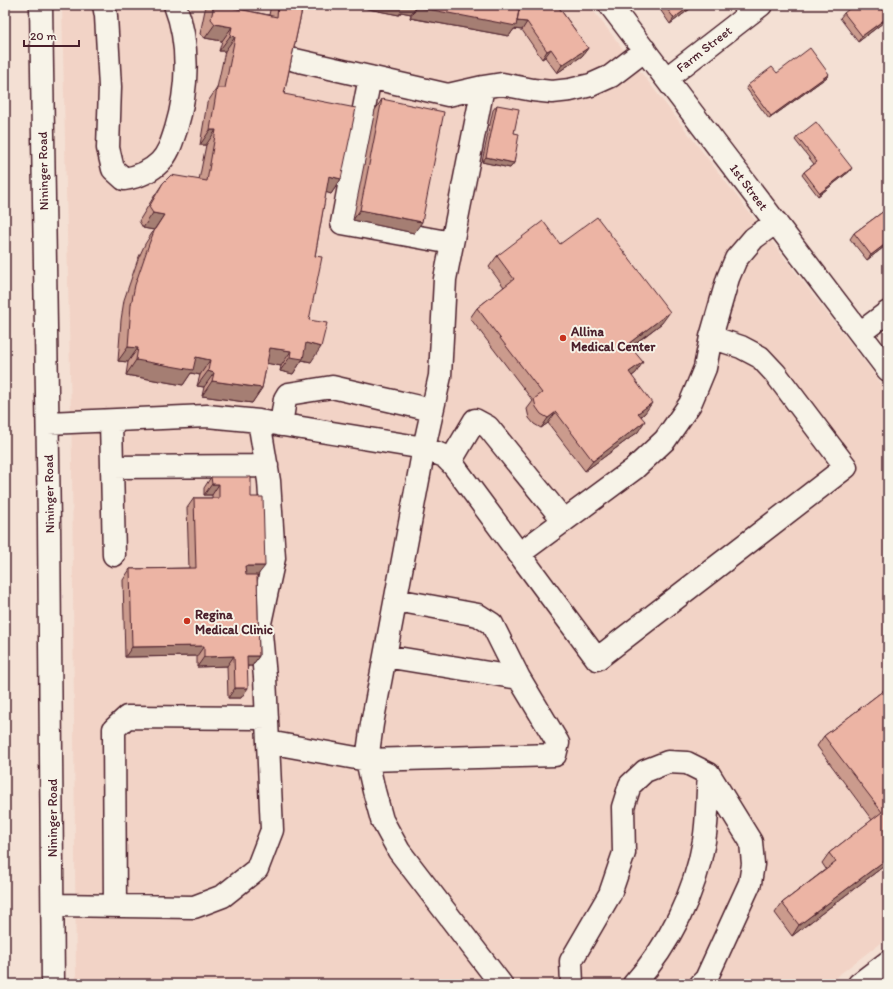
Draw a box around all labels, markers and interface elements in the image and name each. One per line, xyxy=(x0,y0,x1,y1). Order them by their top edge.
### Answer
scale bar xyxy=(24,22,79,48)
street label: Farm Street xyxy=(673,23,735,75)
text: 20 m xyxy=(30,29,57,43)
street label: Nininger Road xyxy=(35,132,51,210)
street label: 1st Street xyxy=(727,161,771,213)
place label: Allina Medical Center xyxy=(570,324,656,354)
marker: Allina Medical Center xyxy=(558,333,568,343)
street label: Nininger Road xyxy=(41,455,57,533)
place label: Regina Medical Clinic xyxy=(195,607,273,637)
marker: Regina Medical Clinic xyxy=(182,616,192,626)
street label: Nininger Road xyxy=(45,779,60,857)

